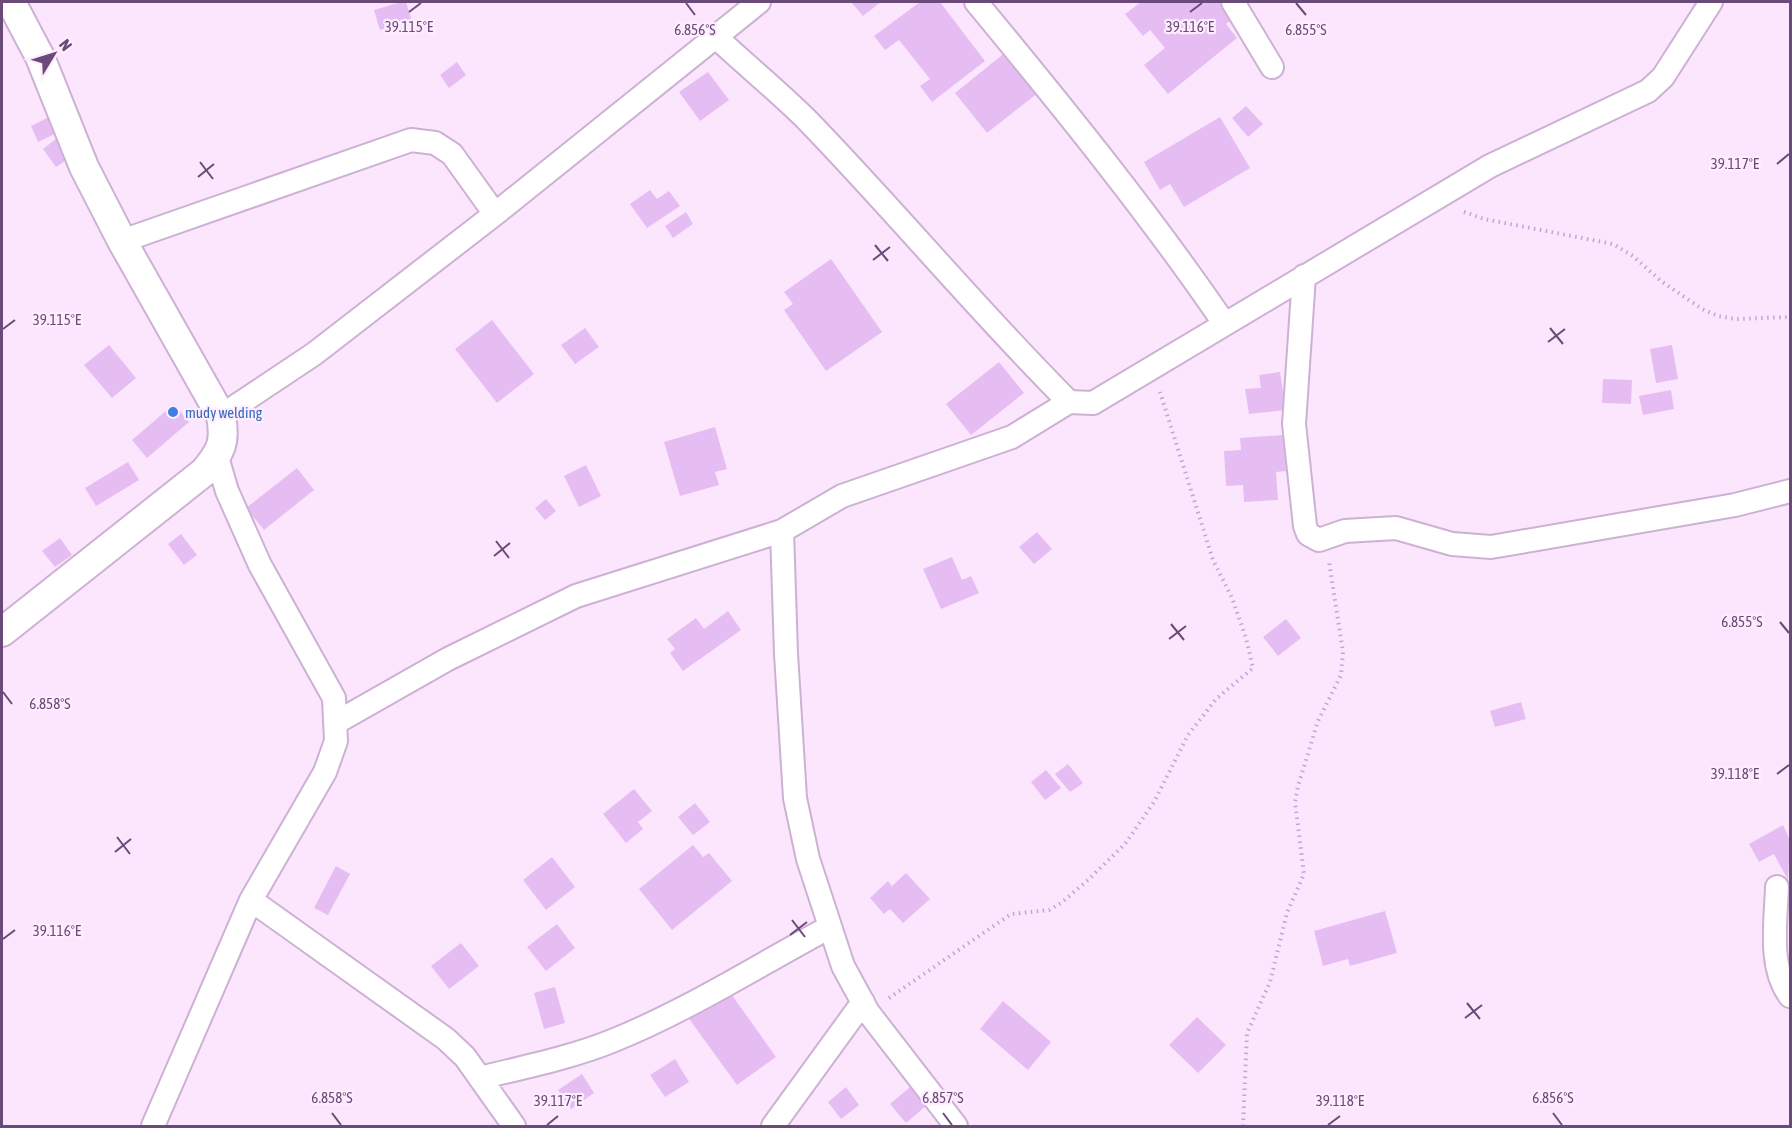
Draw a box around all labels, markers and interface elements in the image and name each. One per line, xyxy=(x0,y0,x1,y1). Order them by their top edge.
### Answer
text: 39.115°E xyxy=(385,18,434,35)
text: 39.116°E xyxy=(1166,18,1215,35)
text: 6.856°S xyxy=(674,21,716,38)
text: 6.855°S xyxy=(1285,21,1327,38)
north arrow xyxy=(24,24,84,84)
text: N xyxy=(56,35,76,54)
text: 39.117°E xyxy=(1711,155,1760,172)
text: 39.115°E xyxy=(33,311,82,328)
place label: mudy welding xyxy=(185,404,263,421)
marker: mudy welding xyxy=(166,405,180,419)
text: 6.855°S xyxy=(1721,613,1763,630)
text: 6.858°S xyxy=(29,695,71,712)
text: 39.118°E xyxy=(1711,765,1760,782)
text: 39.116°E xyxy=(33,922,82,939)
text: 6.858°S xyxy=(311,1089,353,1106)
text: 6.857°S xyxy=(922,1089,964,1106)
text: 6.856°S xyxy=(1532,1089,1574,1106)
text: 39.117°E xyxy=(534,1092,583,1109)
text: 39.118°E xyxy=(1316,1092,1365,1109)

